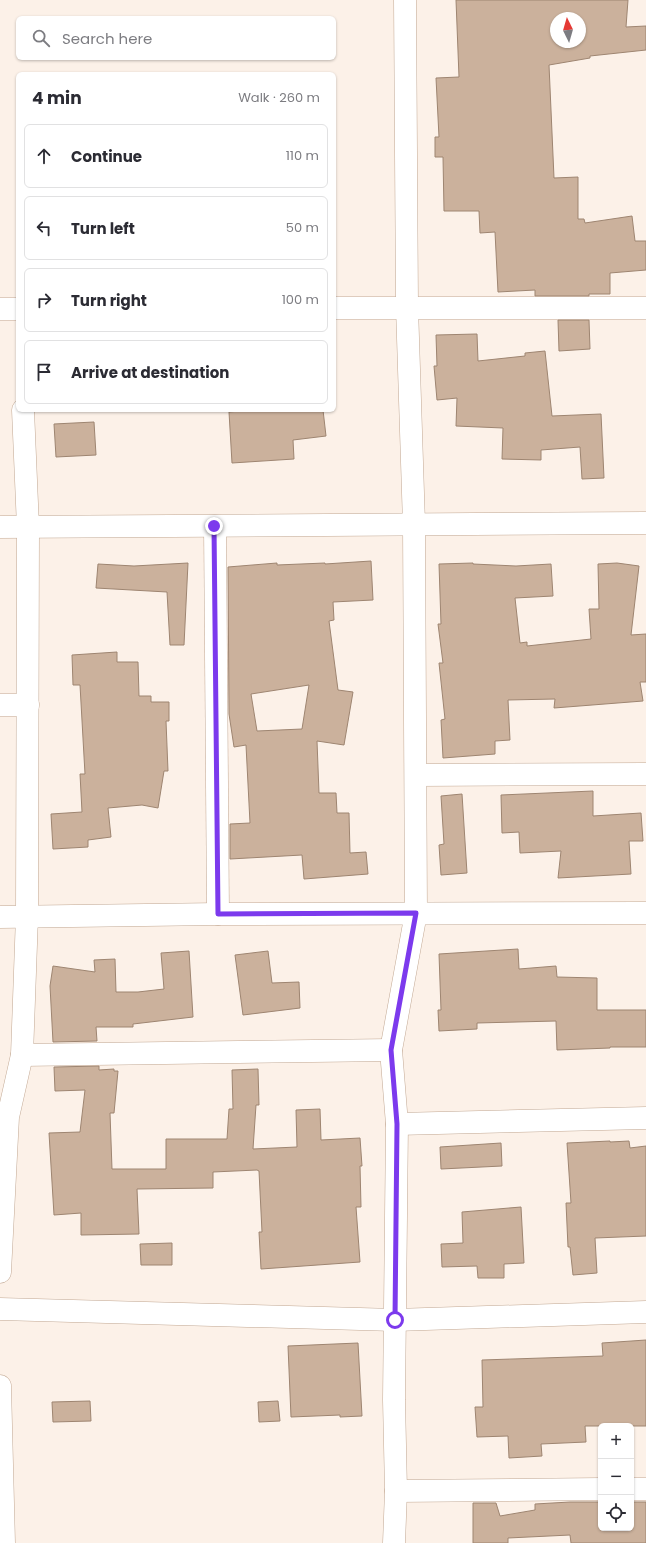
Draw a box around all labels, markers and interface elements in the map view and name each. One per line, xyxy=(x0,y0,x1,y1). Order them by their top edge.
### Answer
north arrow xyxy=(550,12,586,48)
search box xyxy=(16,16,336,60)
icon: search xyxy=(30,27,52,49)
text: Search here xyxy=(62,28,152,49)
text: 4 min xyxy=(32,86,82,110)
text: Walk · 260 m xyxy=(238,88,320,107)
icon: ahead xyxy=(33,145,55,167)
text: Continue xyxy=(71,146,142,167)
text: 110 m xyxy=(286,146,319,165)
icon: left xyxy=(33,217,55,239)
text: Turn left xyxy=(71,218,135,239)
text: 50 m xyxy=(286,218,319,237)
icon: right xyxy=(33,289,55,311)
text: Turn right xyxy=(71,290,147,311)
text: 100 m xyxy=(282,290,319,309)
icon: arrive xyxy=(33,361,55,383)
text: Arrive at destination xyxy=(71,362,229,383)
route end xyxy=(205,517,223,535)
route start xyxy=(386,1311,404,1329)
map controls xyxy=(598,1423,634,1531)
button: + xyxy=(598,1423,634,1459)
button: − xyxy=(598,1459,634,1495)
button: locate xyxy=(598,1495,634,1531)

